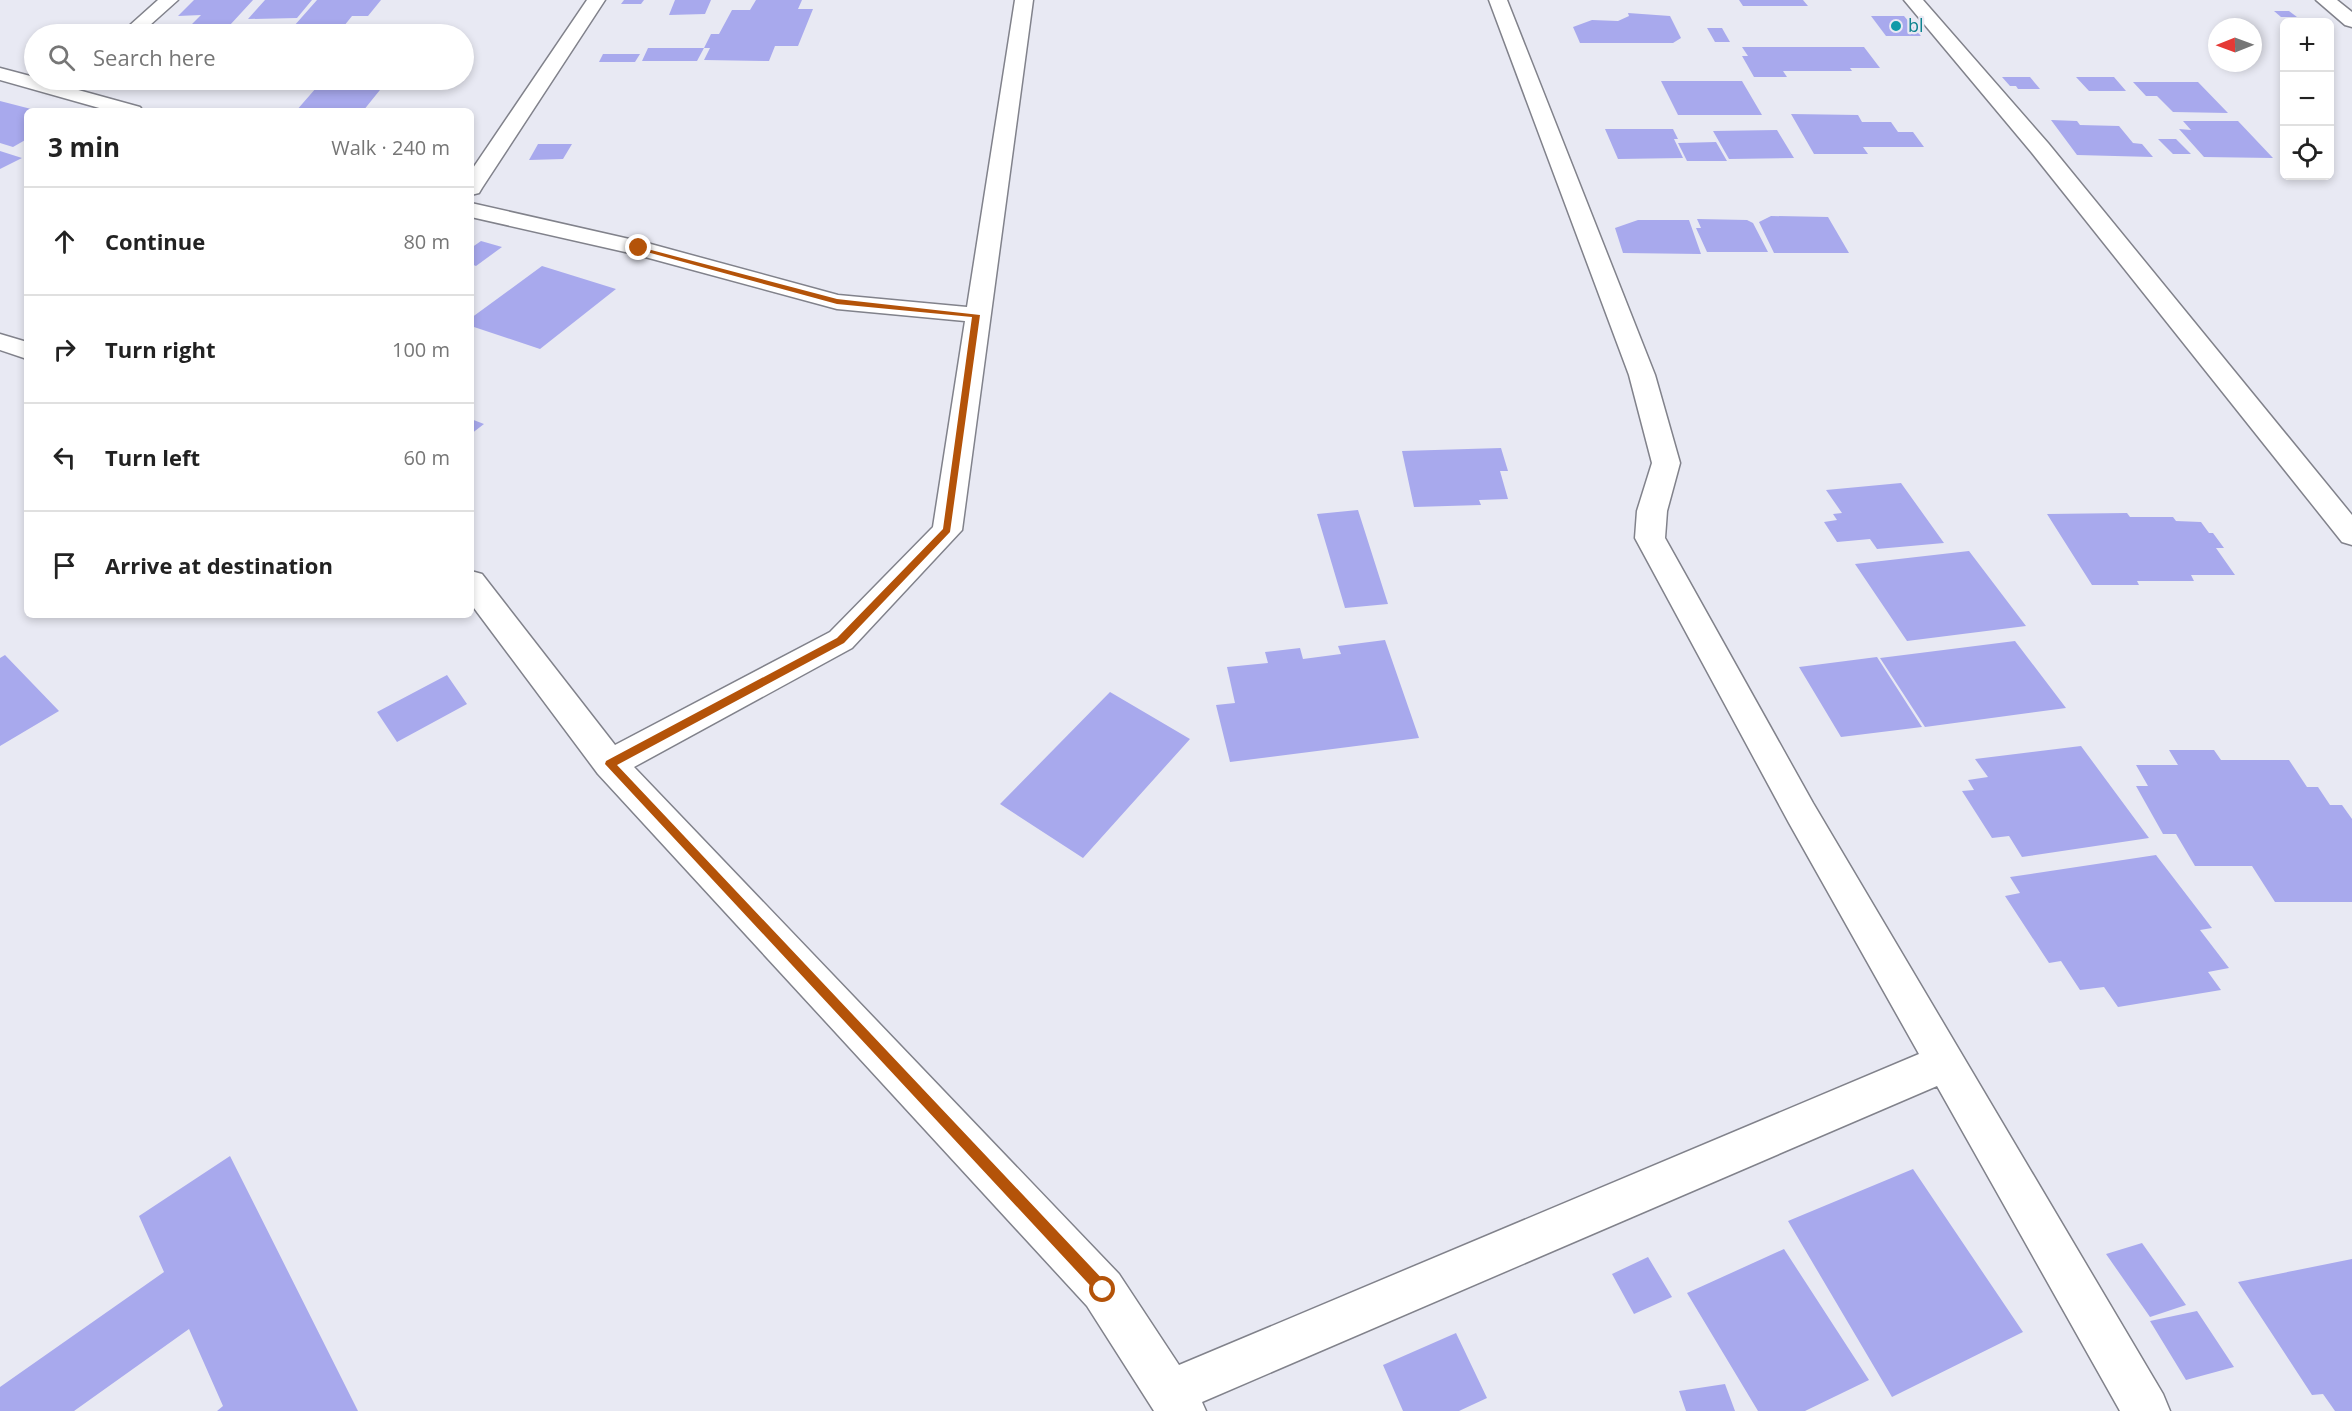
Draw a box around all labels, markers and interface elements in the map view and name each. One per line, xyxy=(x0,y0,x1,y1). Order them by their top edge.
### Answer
place label: bl xyxy=(1908,13,1924,37)
north arrow xyxy=(2208,18,2262,72)
map controls xyxy=(2280,18,2334,180)
button: + xyxy=(2280,18,2334,72)
marker: bl xyxy=(1889,19,1903,33)
search box xyxy=(24,24,474,90)
icon: search xyxy=(45,41,78,74)
text: Search here xyxy=(93,42,216,72)
button: − xyxy=(2280,72,2334,126)
button: locate xyxy=(2280,126,2334,180)
text: 3 min xyxy=(48,129,120,165)
text: Walk · 240 m xyxy=(331,134,450,161)
icon: ahead xyxy=(48,225,81,258)
text: Continue xyxy=(105,226,205,256)
text: 80 m xyxy=(403,228,450,255)
route end xyxy=(625,234,651,260)
icon: right xyxy=(48,333,81,366)
text: Turn right xyxy=(105,334,216,364)
text: 100 m xyxy=(392,336,450,363)
icon: left xyxy=(48,441,81,474)
text: Turn left xyxy=(105,442,200,472)
text: 60 m xyxy=(403,444,450,471)
icon: arrive xyxy=(48,549,81,582)
text: Arrive at destination xyxy=(105,550,333,580)
route start xyxy=(1089,1276,1115,1302)

